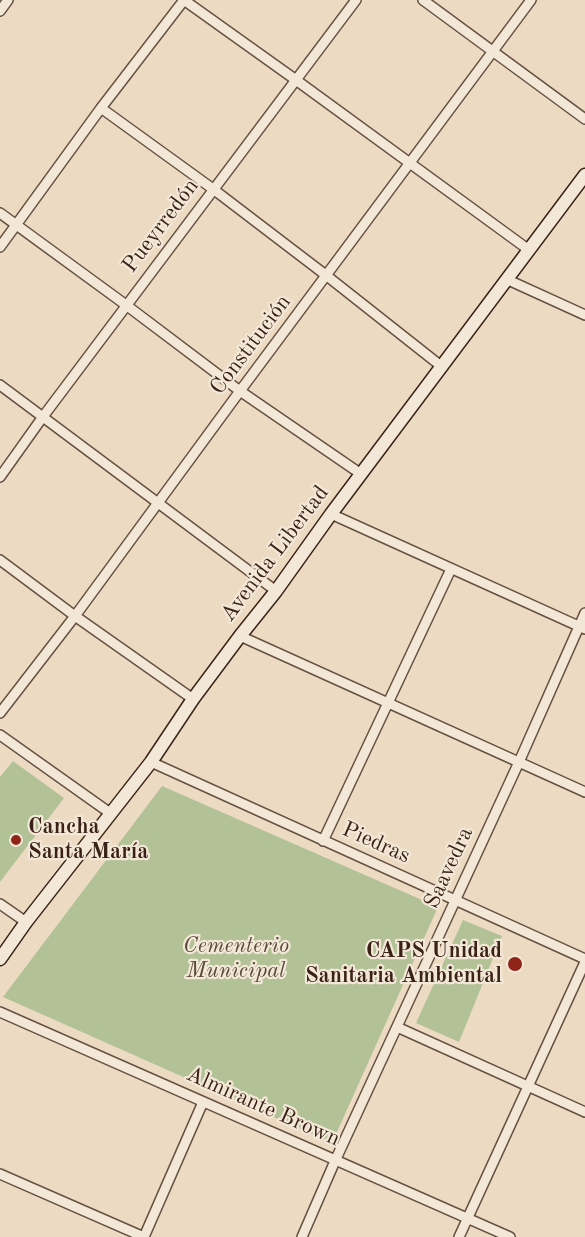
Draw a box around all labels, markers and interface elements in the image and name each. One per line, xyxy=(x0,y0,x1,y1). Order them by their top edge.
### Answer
street label: Pueyrredón xyxy=(117,174,205,278)
street label: Constitución xyxy=(205,290,297,400)
street label: Avenida Libertad xyxy=(215,481,335,627)
place label: Cancha Santa María xyxy=(28,814,148,866)
street label: Piedras xyxy=(338,816,414,870)
street label: Saavedra xyxy=(419,823,479,913)
marker: Cancha Santa María xyxy=(9,833,23,847)
park label: Cementerio Municipal xyxy=(183,933,289,984)
place label: CAPS Unidad Sanitaria Ambiental xyxy=(305,938,502,990)
marker: CAPS Unidad Sanitaria Ambiental xyxy=(506,955,524,973)
street label: Almirante Brown xyxy=(182,1061,344,1153)

